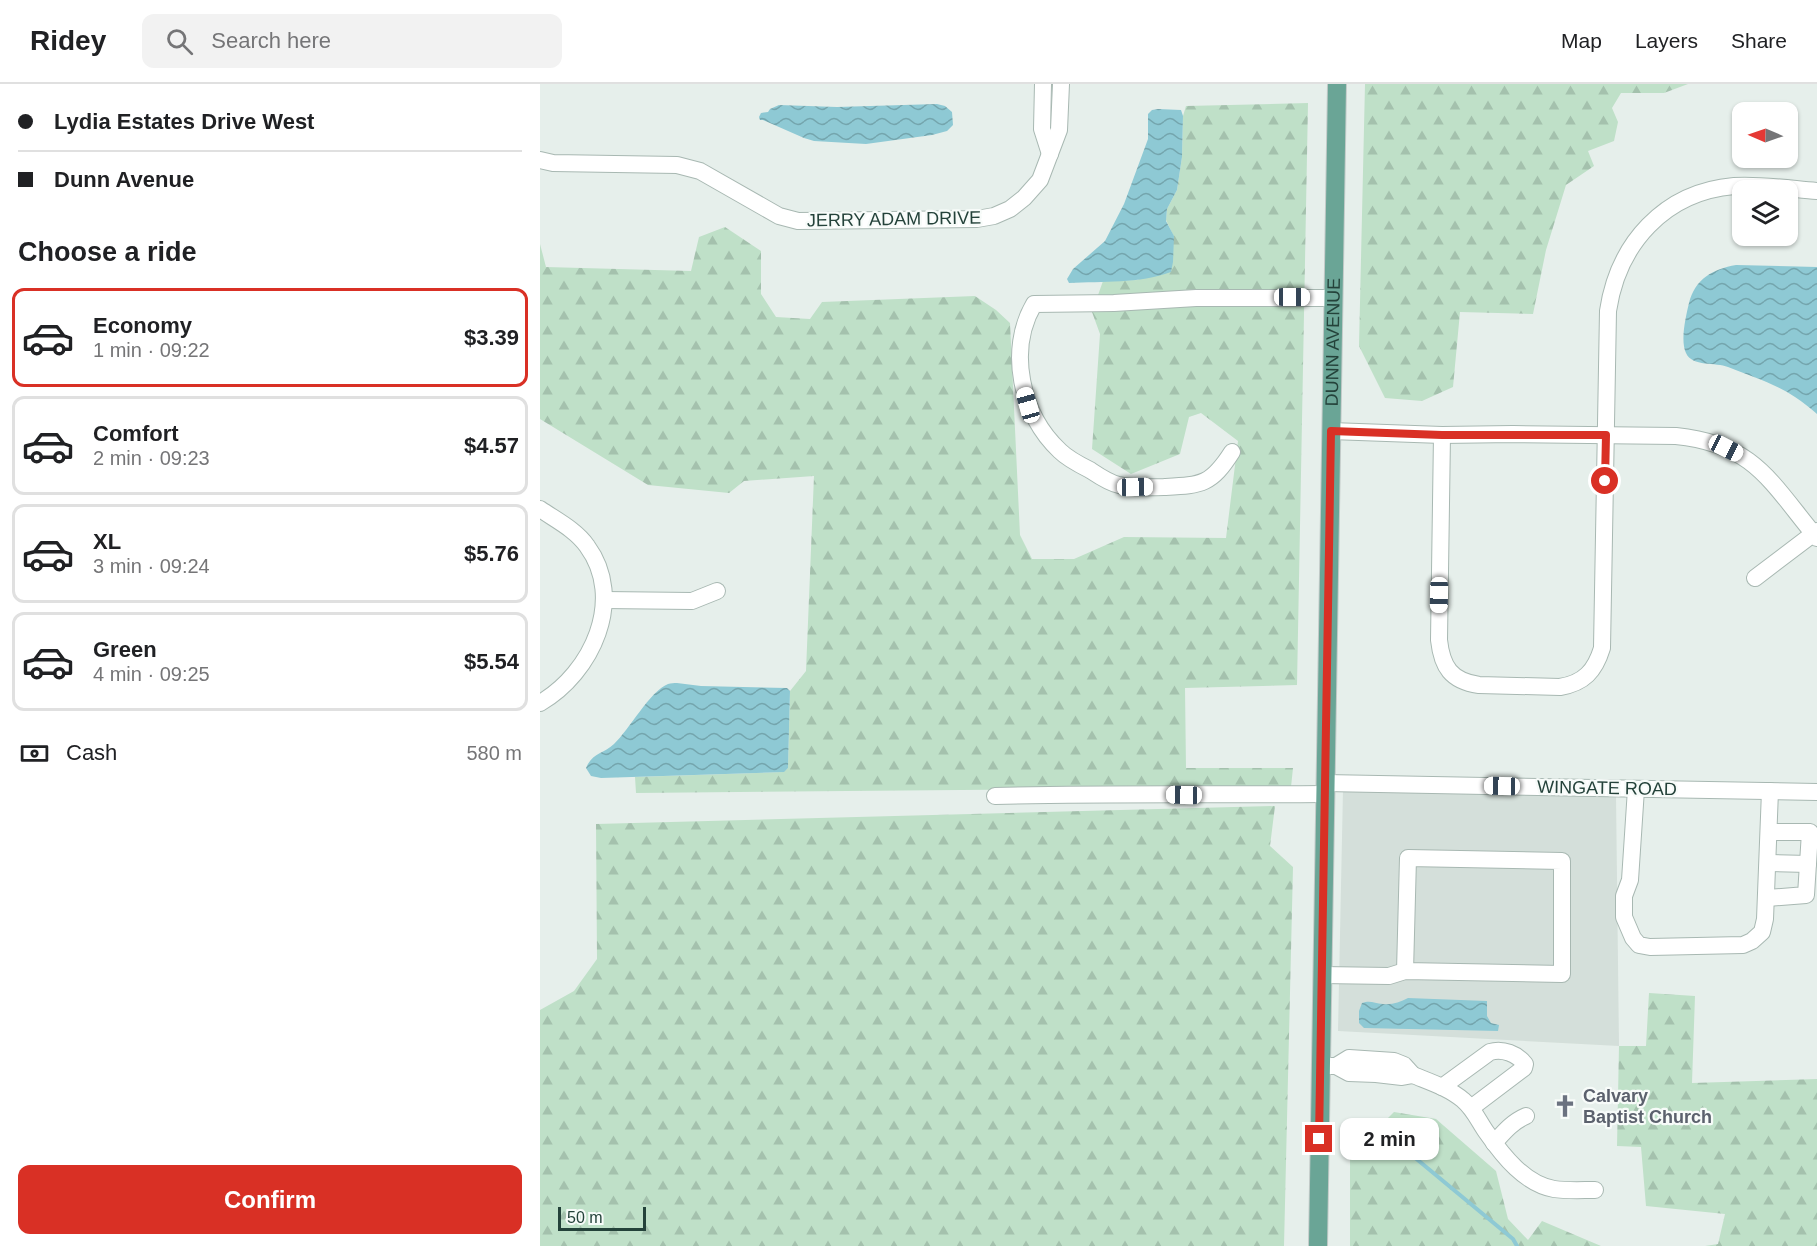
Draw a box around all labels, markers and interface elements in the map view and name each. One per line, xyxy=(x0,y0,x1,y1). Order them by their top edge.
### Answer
search box xyxy=(142,14,562,68)
text: Ridey xyxy=(30,25,106,56)
icon: search xyxy=(163,25,196,58)
text: Search here xyxy=(211,28,331,53)
text: Map xyxy=(1561,29,1602,52)
text: Layers xyxy=(1635,29,1698,52)
text: Share xyxy=(1731,29,1787,52)
north arrow xyxy=(1732,102,1798,168)
map controls xyxy=(1732,102,1798,246)
text: Lydia Estates Drive West xyxy=(54,109,314,134)
text: Dunn Avenue xyxy=(54,167,194,192)
button: layers xyxy=(1732,180,1798,246)
street label: JERRY ADAM DRIVE xyxy=(807,207,981,231)
text: Choose a ride xyxy=(18,237,197,267)
street label: DUNN AVENUE xyxy=(1322,278,1344,407)
car xyxy=(1274,288,1310,306)
icon: car xyxy=(21,311,75,365)
text: Economy xyxy=(93,313,192,338)
text: $3.39 xyxy=(464,325,519,350)
text: 1 min · 09:22 xyxy=(93,339,210,361)
car xyxy=(1014,385,1042,425)
icon: car xyxy=(21,419,75,473)
text: Comfort xyxy=(93,421,179,446)
car xyxy=(1706,432,1746,464)
text: $4.57 xyxy=(464,433,519,458)
text: 2 min · 09:23 xyxy=(93,447,210,469)
route start xyxy=(1591,467,1618,494)
car xyxy=(1117,478,1153,496)
icon: car xyxy=(21,527,75,581)
text: XL xyxy=(93,529,121,554)
text: $5.76 xyxy=(464,541,519,566)
text: 3 min · 09:24 xyxy=(93,555,210,577)
car xyxy=(1430,577,1448,613)
icon: car xyxy=(21,635,75,689)
text: Green xyxy=(93,637,157,662)
text: $5.54 xyxy=(464,649,519,674)
text: 4 min · 09:25 xyxy=(93,663,210,685)
icon: cash xyxy=(18,737,51,770)
text: Cash xyxy=(66,740,117,765)
text: 580 m xyxy=(466,742,522,764)
car xyxy=(1484,777,1520,795)
street label: WINGATE ROAD xyxy=(1537,777,1677,799)
car xyxy=(1166,786,1202,804)
place label: Calvary Baptist Church xyxy=(1583,1086,1712,1127)
church icon: Calvary Baptist Church xyxy=(1552,1093,1578,1119)
callout: 2 min xyxy=(1340,1118,1439,1160)
route end xyxy=(1305,1125,1332,1152)
text: 2 min xyxy=(1363,1128,1416,1150)
button: Confirm xyxy=(18,1165,522,1234)
scale bar xyxy=(558,1204,646,1232)
text: 50 m xyxy=(567,1209,603,1226)

